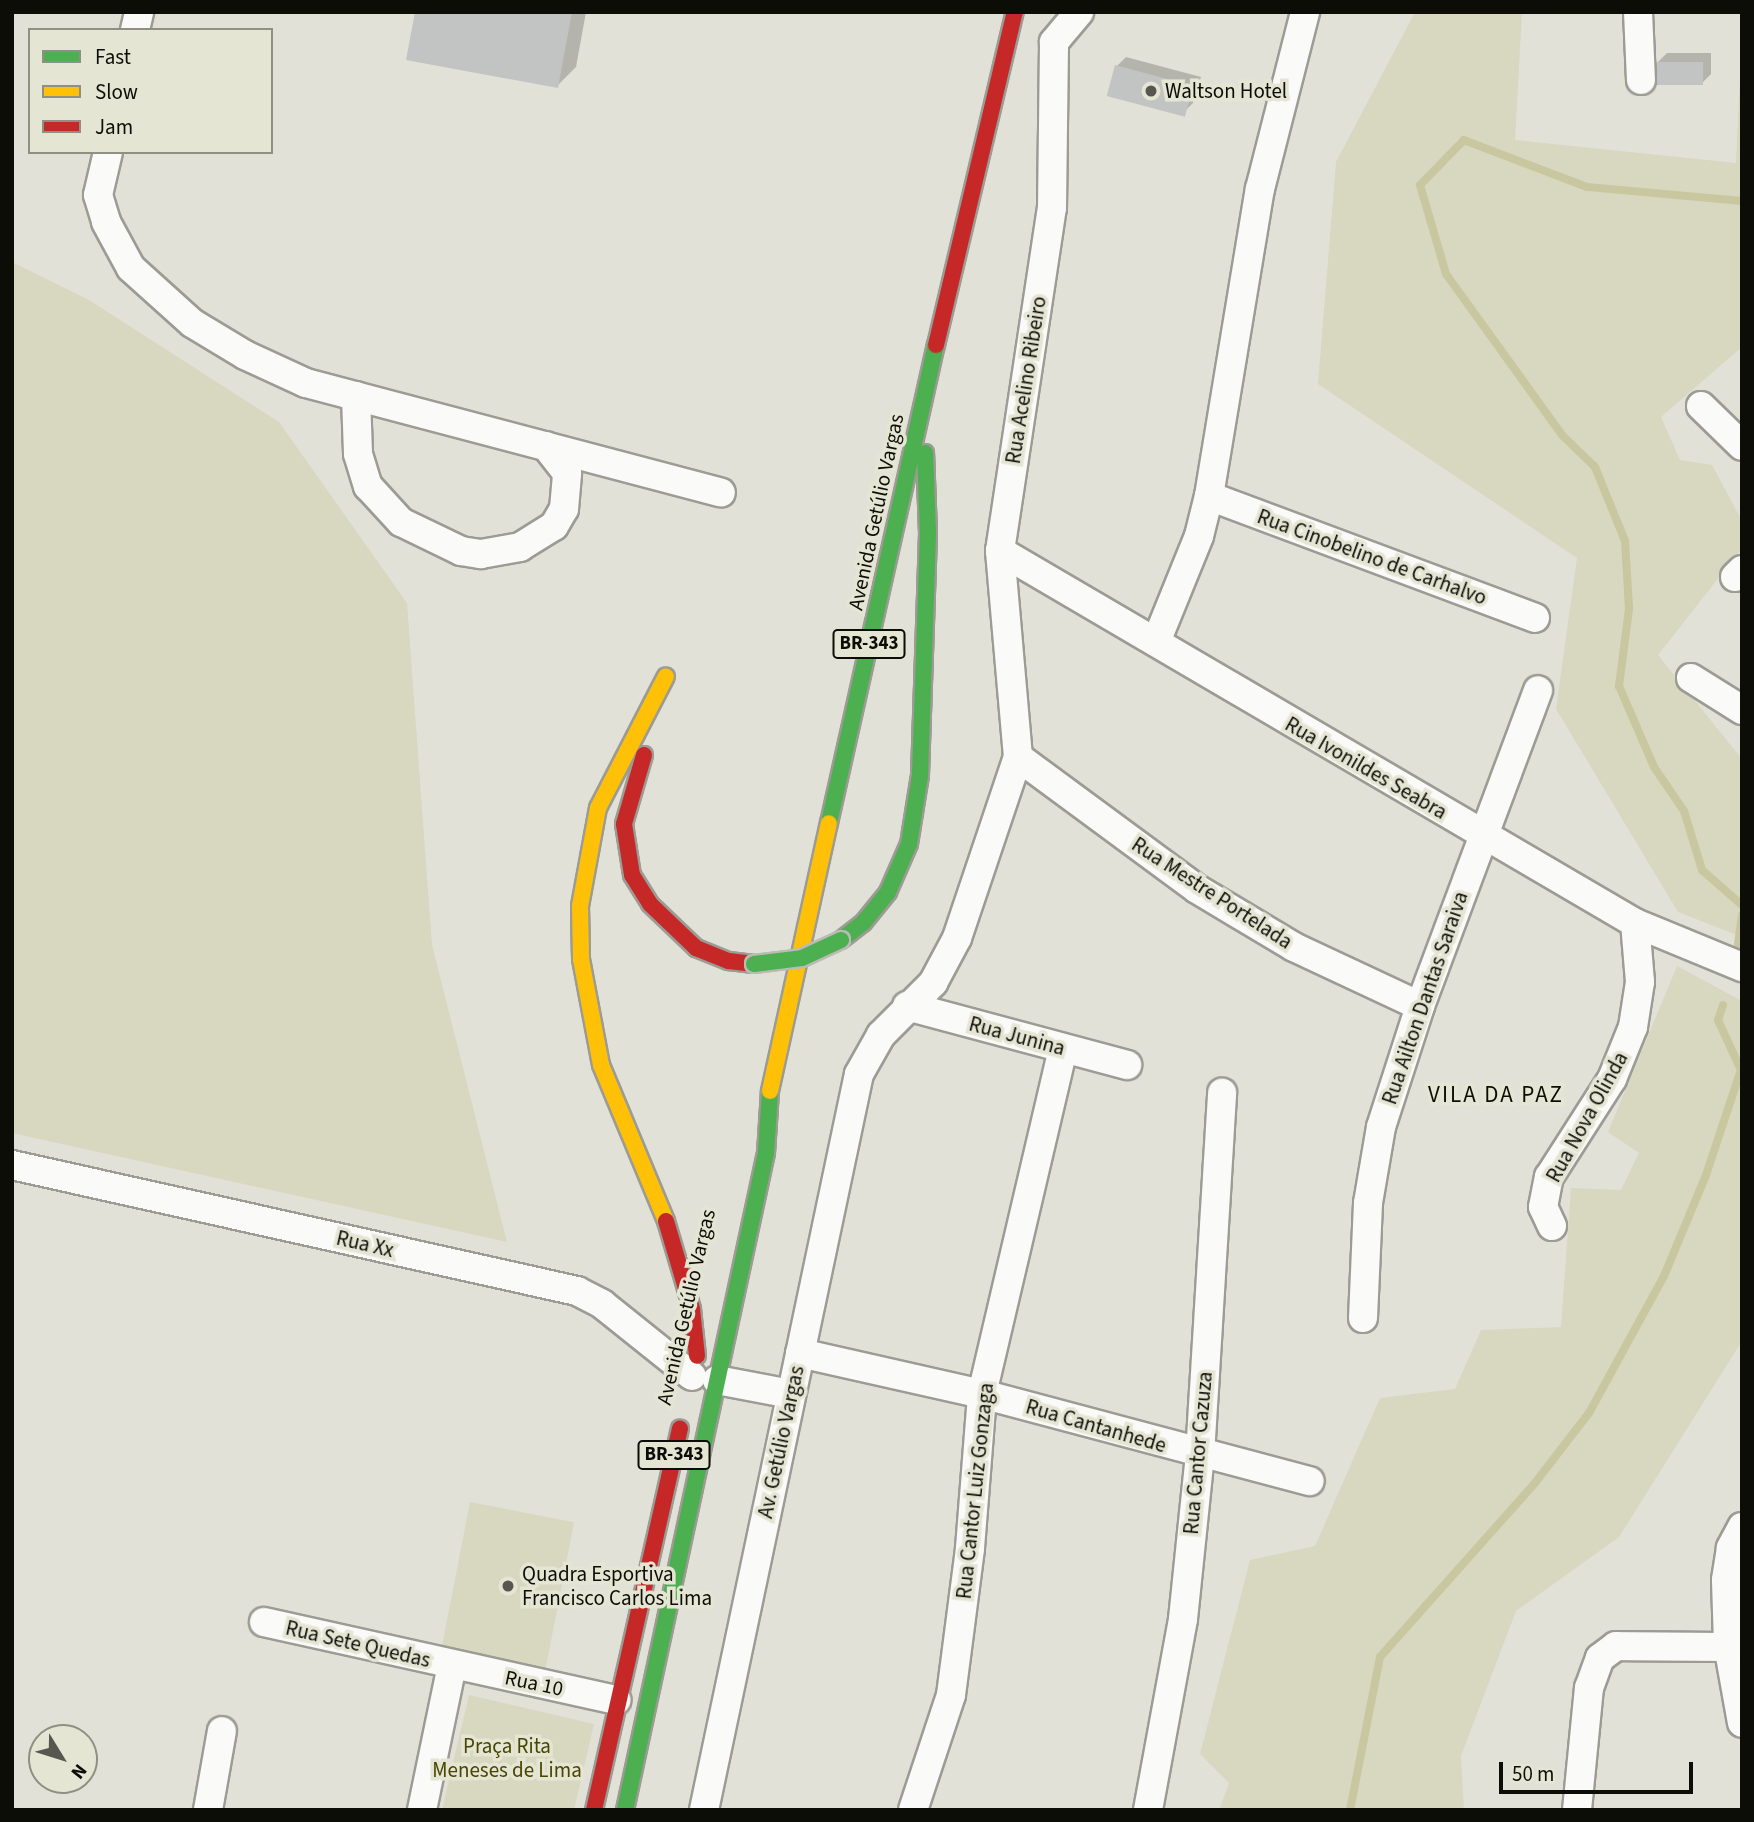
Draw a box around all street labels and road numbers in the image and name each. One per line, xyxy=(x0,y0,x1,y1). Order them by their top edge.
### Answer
street label: Rua Acelino Ribeiro xyxy=(1000,294,1052,466)
street label: Avenida Getúlio Vargas xyxy=(843,412,909,612)
street label: Rua Cinobelino de Carhalvo xyxy=(1254,504,1490,610)
road number: BR-343 xyxy=(832,628,906,660)
street label: Rua Ivonildes Seabra xyxy=(1281,711,1451,825)
street label: Rua Mestre Portelada xyxy=(1127,832,1297,954)
street label: Rua Ailton Dantas Saraiva xyxy=(1377,888,1473,1108)
street label: Rua Junina xyxy=(966,1011,1068,1061)
street label: Rua Nova Olinda xyxy=(1541,1047,1633,1187)
street label: Avenida Getúlio Vargas xyxy=(651,1207,721,1407)
street label: Rua Xx xyxy=(334,1225,396,1263)
street label: Av. Getúlio Vargas xyxy=(753,1363,809,1521)
street label: Rua Cantor Cazuza xyxy=(1178,1370,1218,1536)
street label: Rua Cantor Luiz Gonzaga xyxy=(951,1382,999,1600)
street label: Rua Cantanhede xyxy=(1023,1394,1169,1458)
road number: BR-343 xyxy=(637,1440,711,1470)
street label: Rua Sete Quedas xyxy=(283,1615,433,1673)
street label: Rua 10 xyxy=(503,1665,565,1701)

